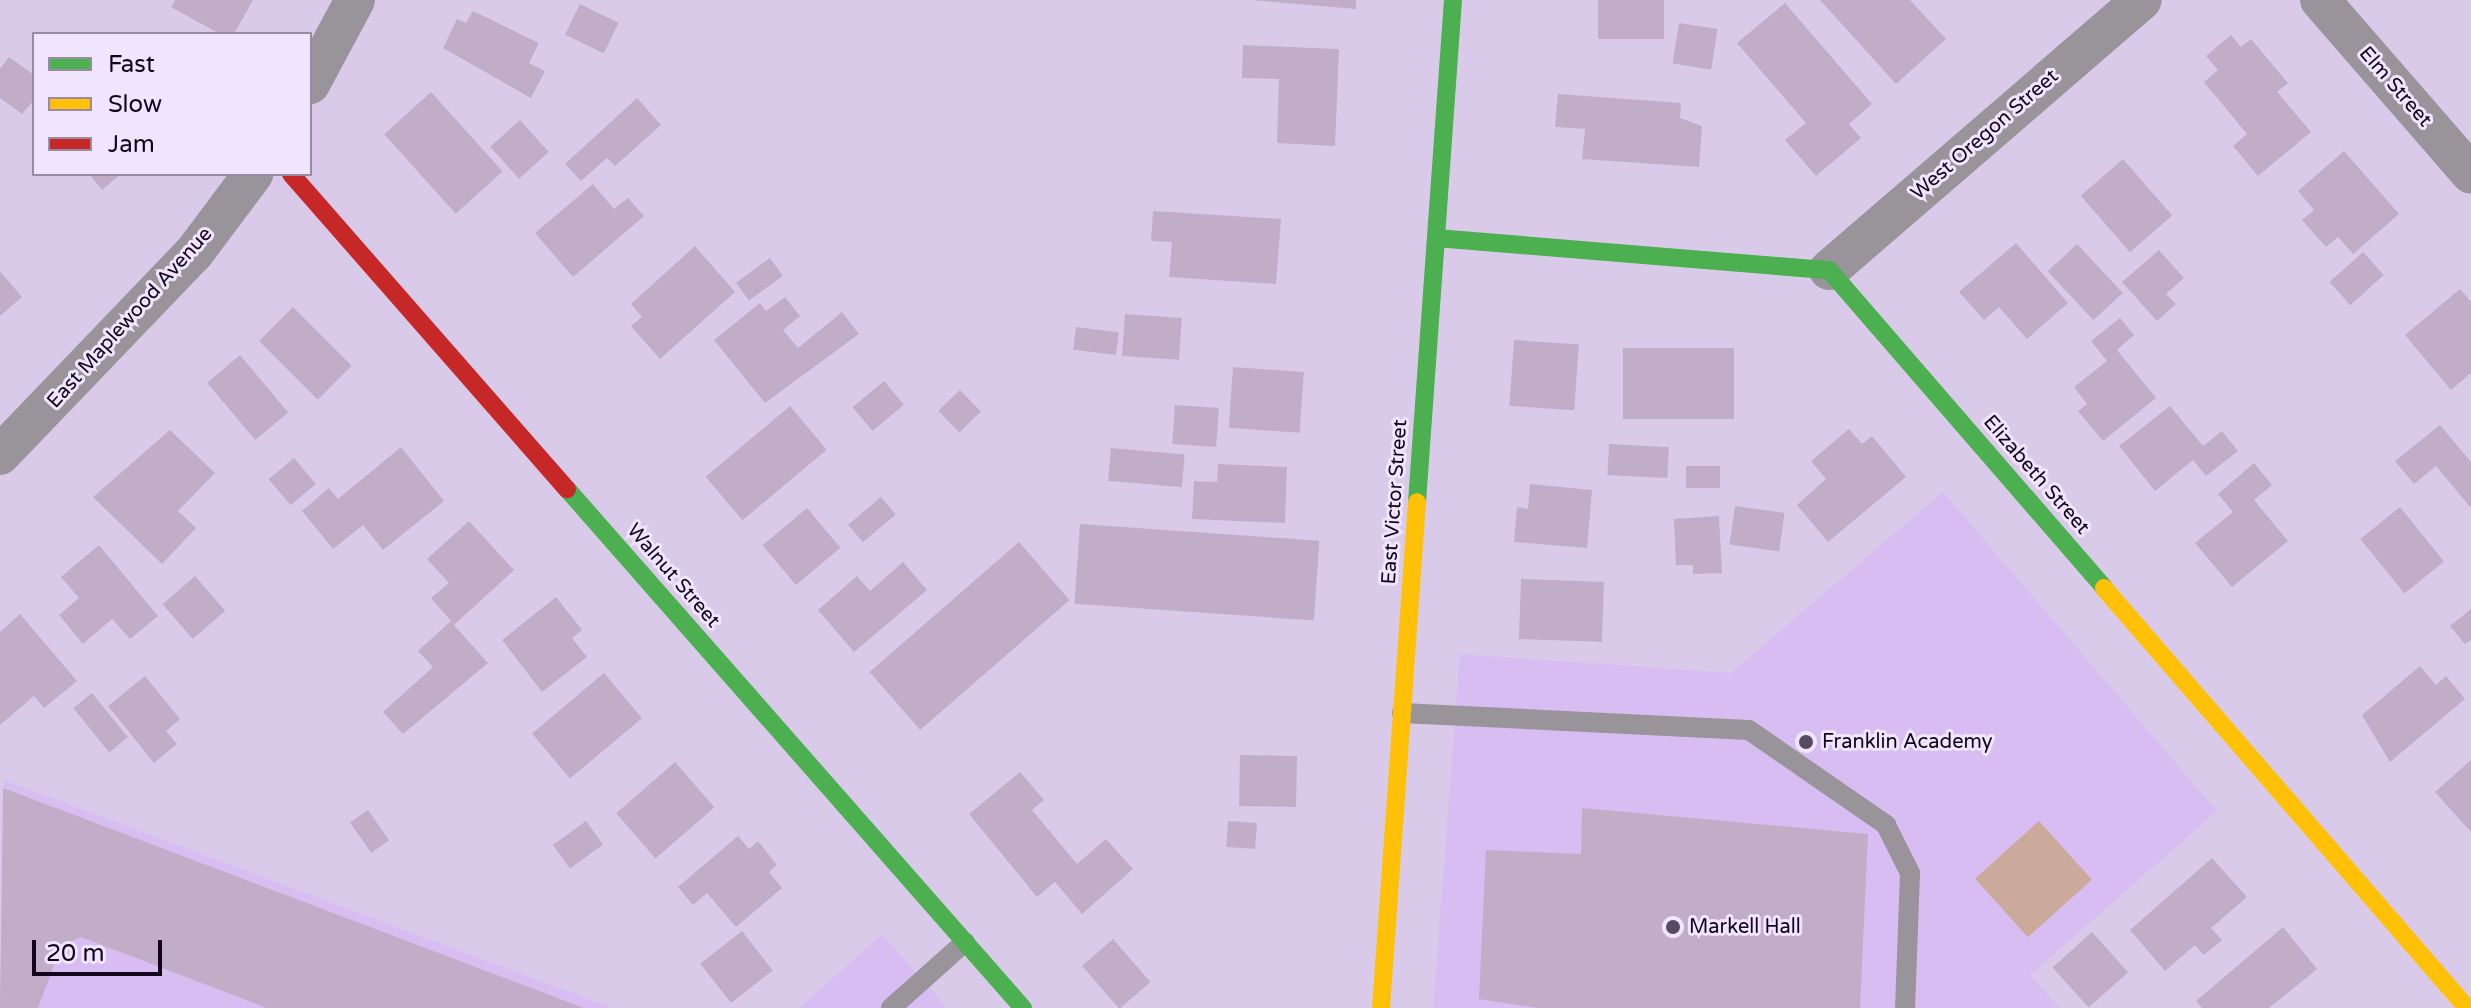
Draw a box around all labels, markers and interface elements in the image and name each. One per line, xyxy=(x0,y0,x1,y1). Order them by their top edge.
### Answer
legend xyxy=(32,32,312,176)
street label: Elm Street xyxy=(2354,42,2436,132)
text: Fast xyxy=(108,50,155,79)
street label: West Oregon Street xyxy=(1907,65,2063,205)
text: Slow xyxy=(108,90,162,119)
text: Jam xyxy=(108,130,155,159)
street label: East Maplewood Avenue xyxy=(42,223,218,413)
street label: Elizabeth Street xyxy=(1978,411,2094,539)
street label: East Victor Street xyxy=(1377,419,1413,585)
street label: Walnut Street xyxy=(621,519,725,633)
place label: Franklin Academy xyxy=(1822,730,1992,754)
marker: Franklin Academy xyxy=(1797,733,1815,751)
place label: Markell Hall xyxy=(1689,915,1801,939)
marker: Markell Hall xyxy=(1664,918,1682,936)
scale bar xyxy=(36,924,166,974)
text: 20 m xyxy=(46,939,104,968)

